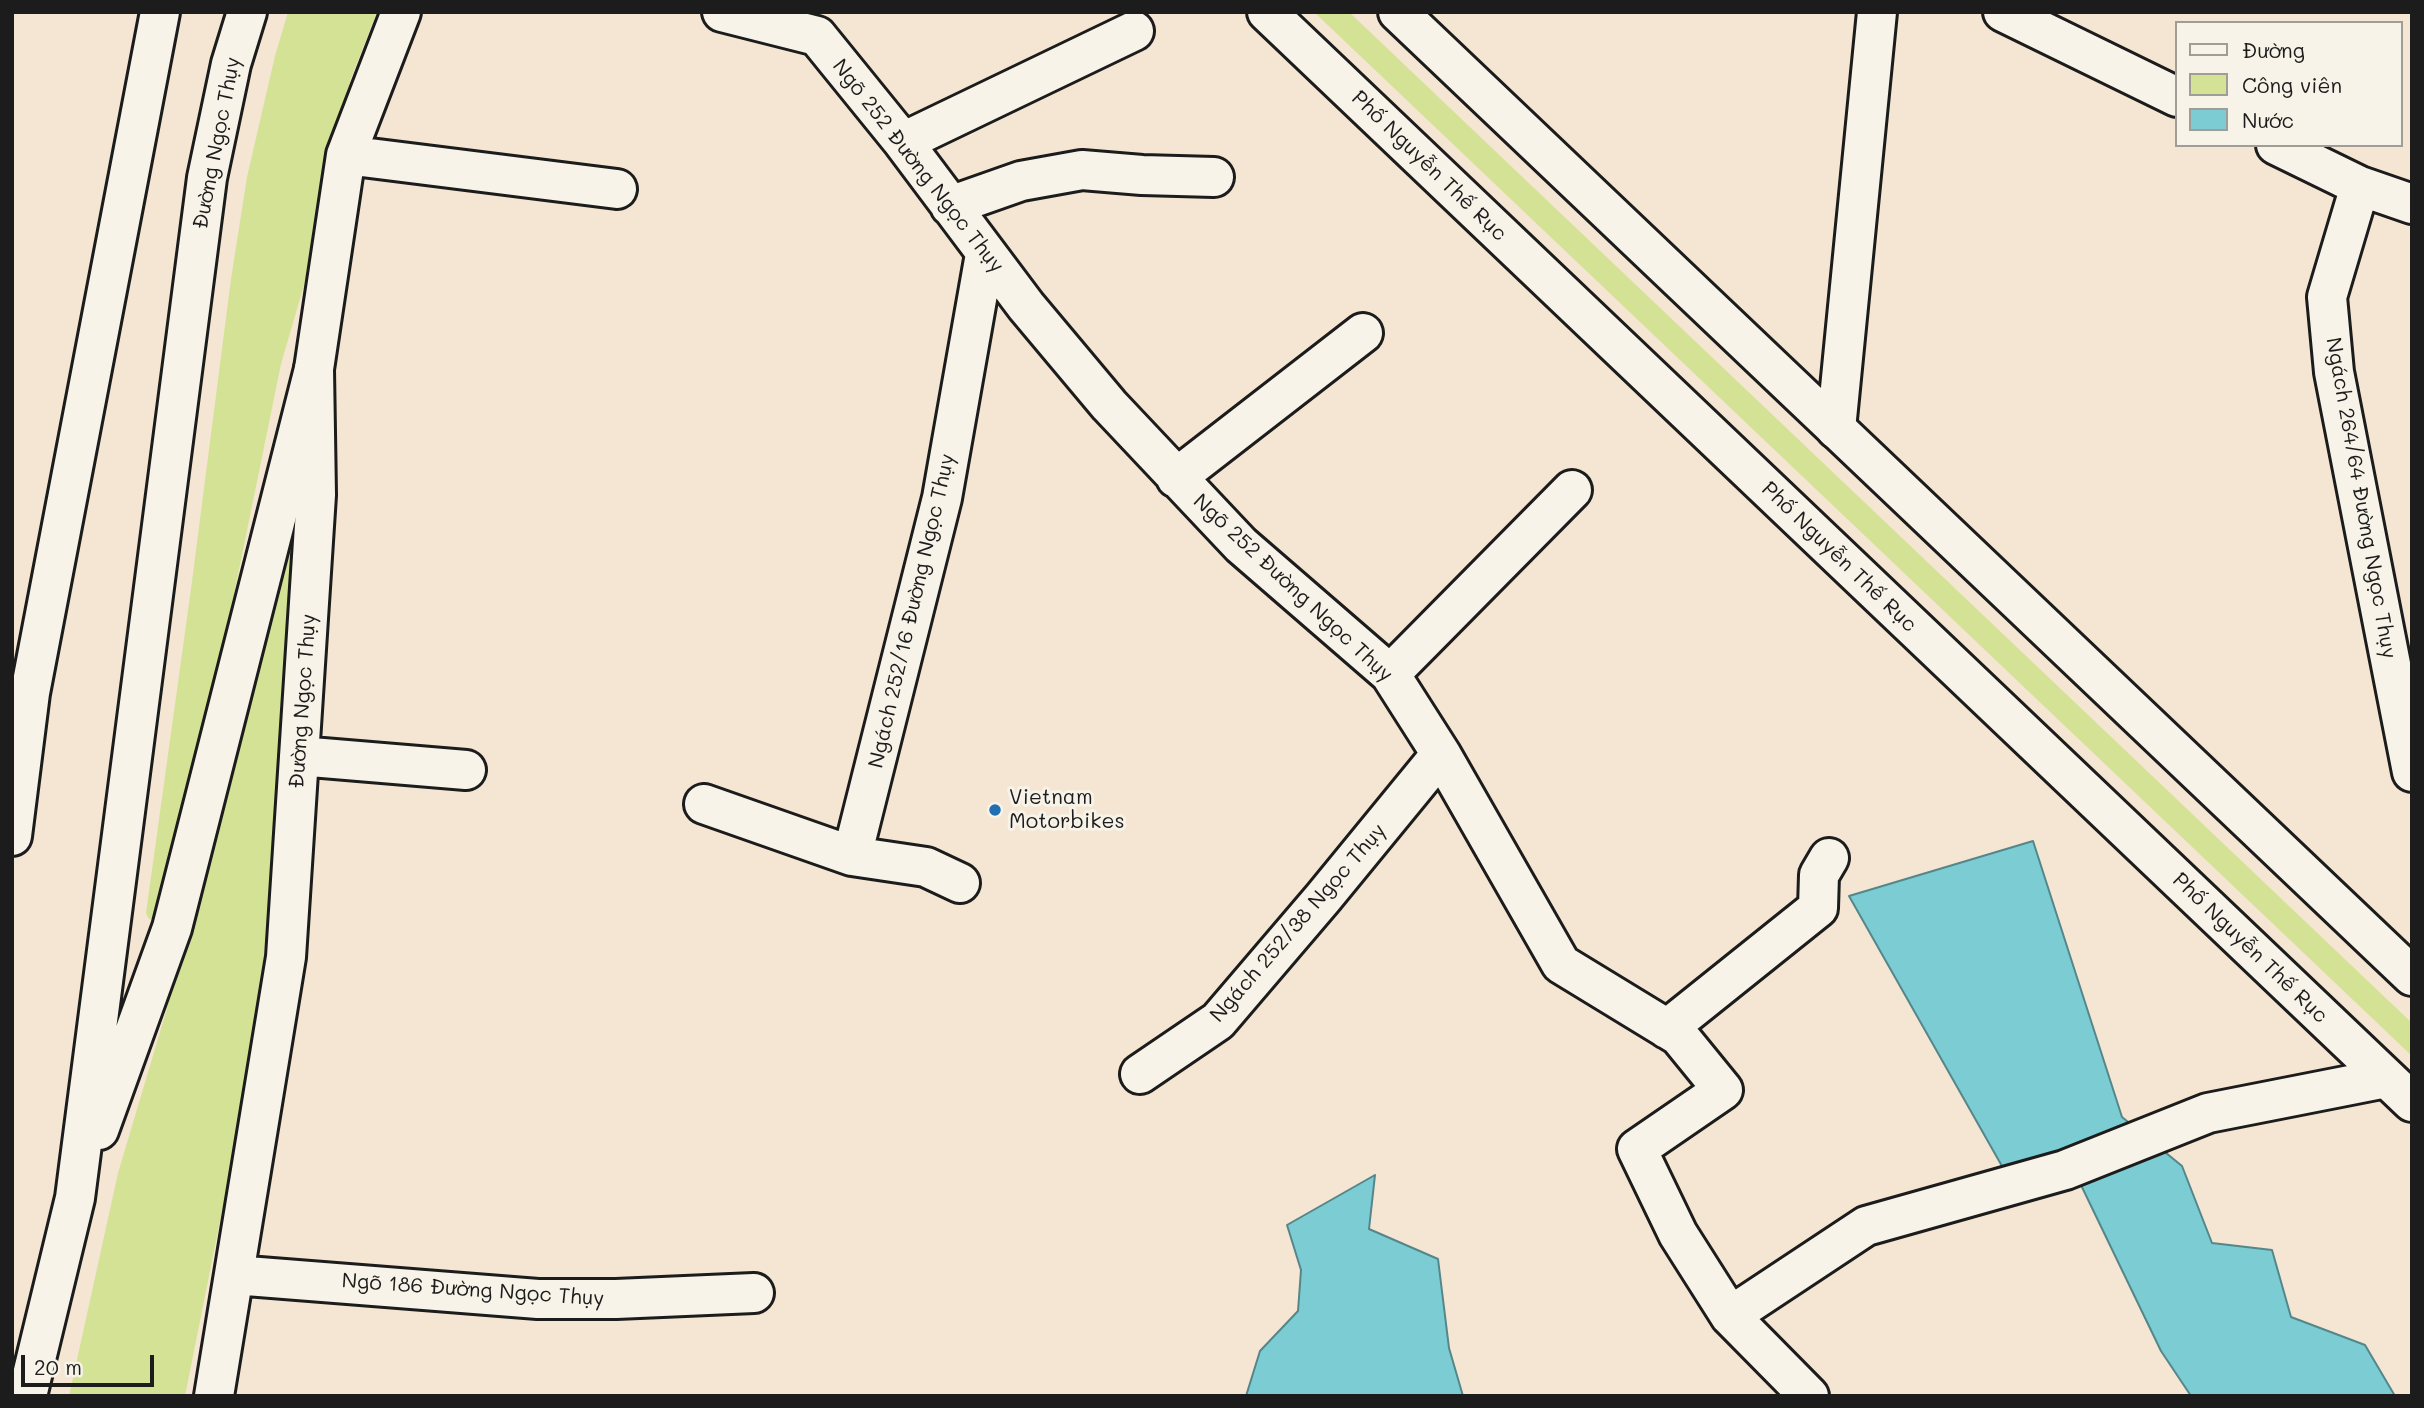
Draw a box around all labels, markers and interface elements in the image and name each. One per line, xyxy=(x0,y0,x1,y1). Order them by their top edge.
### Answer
legend xyxy=(2176,21,2403,147)
text: Đường xyxy=(2242,36,2305,63)
street label: Ngõ 252 Đường Ngọc Thụy xyxy=(827,54,1009,278)
street label: Đường Ngọc Thụy xyxy=(188,55,246,231)
text: Công viên xyxy=(2242,71,2342,98)
street label: Phố Nguyễn Thế Rục xyxy=(1346,85,1512,247)
text: Nước xyxy=(2242,106,2294,133)
street label: Ngách 264/64 Đường Ngọc Thụy xyxy=(2320,335,2402,661)
street label: Ngách 252/16 Đường Ngọc Thụy xyxy=(864,451,960,771)
street label: Phố Nguyễn Thế Rục xyxy=(1756,476,1922,638)
street label: Ngõ 252 Đường Ngọc Thụy xyxy=(1188,489,1398,687)
street label: Đường Ngọc Thụy xyxy=(284,613,322,789)
place label: Vietnam Motorbikes xyxy=(1009,785,1125,835)
marker: Vietnam Motorbikes xyxy=(987,802,1003,818)
street label: Ngách 252/38 Ngọc Thụy xyxy=(1205,818,1391,1028)
street label: Phố Nguyễn Thế Rục xyxy=(2167,867,2333,1029)
street label: Ngõ 186 Đường Ngọc Thụy xyxy=(341,1268,605,1312)
scale bar xyxy=(24,1342,158,1386)
text: 20 m xyxy=(34,1353,82,1380)

